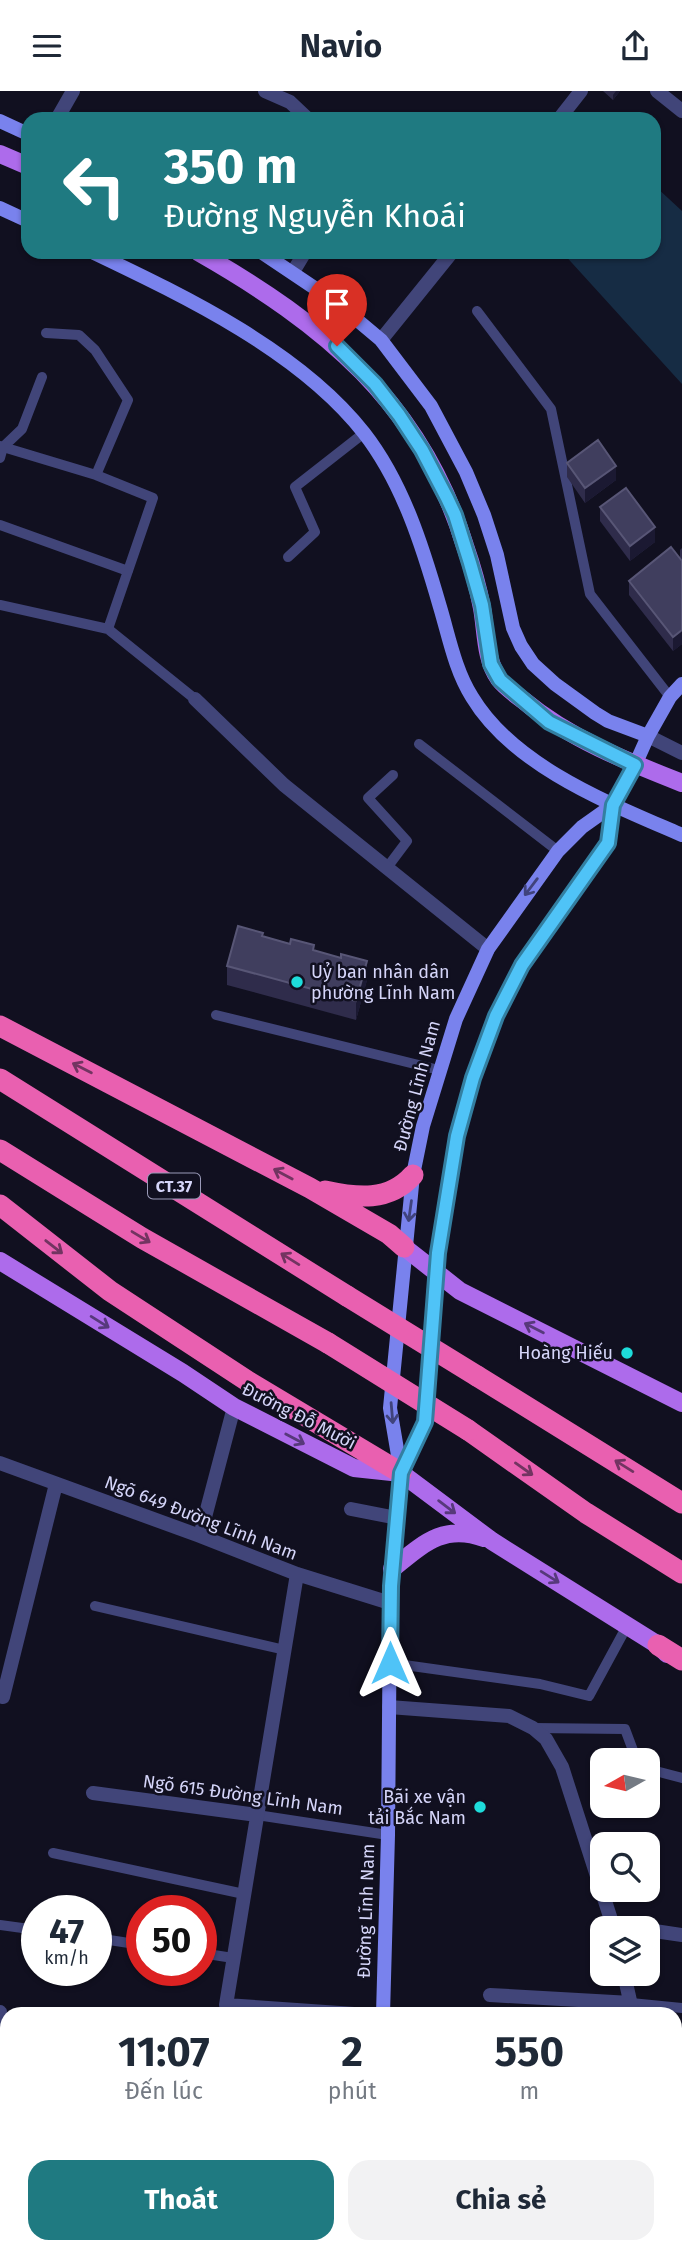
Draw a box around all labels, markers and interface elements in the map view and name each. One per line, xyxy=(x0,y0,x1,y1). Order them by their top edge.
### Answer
icon: menu xyxy=(28,27,66,65)
text: Navio xyxy=(300,27,382,65)
icon: share xyxy=(616,27,654,65)
text: 350 m xyxy=(164,137,297,196)
icon: left xyxy=(49,140,140,231)
text: Đường Nguyễn Khoái xyxy=(164,197,466,235)
pin xyxy=(307,274,367,346)
icon: arrive xyxy=(318,285,356,323)
one-way arrow xyxy=(524,877,538,896)
place label: Uỷ ban nhân dân phường Lĩnh Nam xyxy=(311,961,455,1004)
marker: Uỷ ban nhân dân phường Lĩnh Nam xyxy=(289,974,305,990)
street label: Đường Lĩnh Nam xyxy=(389,1018,445,1154)
one-way arrow xyxy=(72,1061,93,1075)
one-way arrow xyxy=(274,1167,294,1181)
road number: CT.37 xyxy=(148,1173,200,1198)
one-way arrow xyxy=(403,1199,416,1221)
one-way arrow xyxy=(131,1231,151,1245)
one-way arrow xyxy=(44,1239,62,1254)
one-way arrow xyxy=(280,1252,300,1266)
one-way arrow xyxy=(90,1315,109,1330)
one-way arrow xyxy=(524,1321,545,1335)
place label: Hoàng Hiếu xyxy=(518,1342,613,1364)
marker: Hoàng Hiếu xyxy=(619,1345,635,1361)
street label: Đường Đỗ Mười xyxy=(238,1377,360,1454)
one-way arrow xyxy=(386,1401,399,1424)
one-way arrow xyxy=(284,1433,305,1446)
one-way arrow xyxy=(615,1459,635,1473)
one-way arrow xyxy=(514,1462,533,1476)
street label: Ngõ 649 Đường Lĩnh Nam xyxy=(102,1471,300,1565)
one-way arrow xyxy=(437,1499,455,1514)
one-way arrow xyxy=(539,1571,559,1585)
position arrow xyxy=(353,1626,427,1700)
north arrow xyxy=(590,1748,660,1818)
map controls xyxy=(590,1748,660,1986)
street label: Ngõ 615 Đường Lĩnh Nam xyxy=(142,1770,344,1820)
place label: Bãi xe vận tải Bắc Nam xyxy=(368,1786,466,1829)
marker: Bãi xe vận tải Bắc Nam xyxy=(472,1799,488,1815)
button: search xyxy=(590,1832,660,1902)
street label: Đường Lĩnh Nam xyxy=(353,1843,379,1979)
speed limit sign: 50 xyxy=(126,1895,217,1986)
text: 47 xyxy=(49,1910,84,1952)
button: layers xyxy=(590,1916,660,1986)
text: km/h xyxy=(44,1947,89,1969)
text: 11:07 xyxy=(118,2027,210,2077)
text: 2 xyxy=(341,2027,363,2077)
text: 550 xyxy=(495,2027,564,2077)
text: Đến lúc xyxy=(125,2077,203,2105)
text: phút xyxy=(328,2077,377,2105)
text: m xyxy=(519,2077,539,2105)
button: Thoát xyxy=(28,2160,334,2240)
button: Chia sẻ xyxy=(348,2160,654,2240)

